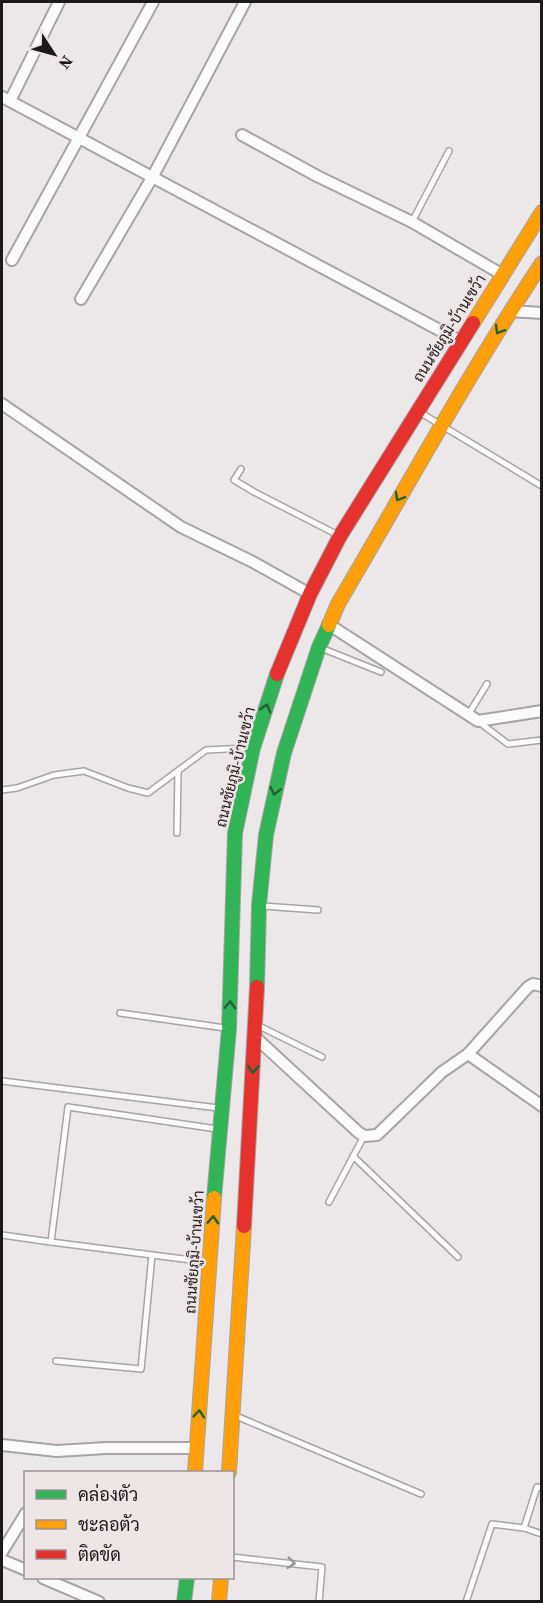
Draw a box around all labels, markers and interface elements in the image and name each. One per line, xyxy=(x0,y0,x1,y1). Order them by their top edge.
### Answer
north arrow xyxy=(24,24,84,84)
text: N xyxy=(54,52,78,74)
street label: ถนนชัยภูมิ-บ้านเขว้า xyxy=(407,270,491,386)
one-way arrow xyxy=(494,324,506,334)
one-way arrow xyxy=(395,491,407,501)
one-way arrow xyxy=(258,703,271,714)
street label: ถนนชัยภูมิ-บ้านเขว้า xyxy=(210,704,260,830)
one-way arrow xyxy=(270,786,283,796)
one-way arrow xyxy=(224,1000,236,1009)
one-way arrow xyxy=(247,1064,260,1073)
street label: ถนนชัยภูมิ-บ้านเขว้า xyxy=(179,1190,209,1314)
one-way arrow xyxy=(207,1215,220,1224)
one-way arrow xyxy=(192,1410,205,1419)
legend xyxy=(24,1471,234,1579)
text: คล่องตัว xyxy=(78,1482,138,1507)
text: ชะลอตัว xyxy=(78,1512,140,1537)
text: ติดขัด xyxy=(78,1542,121,1567)
one-way arrow xyxy=(286,1556,295,1569)

